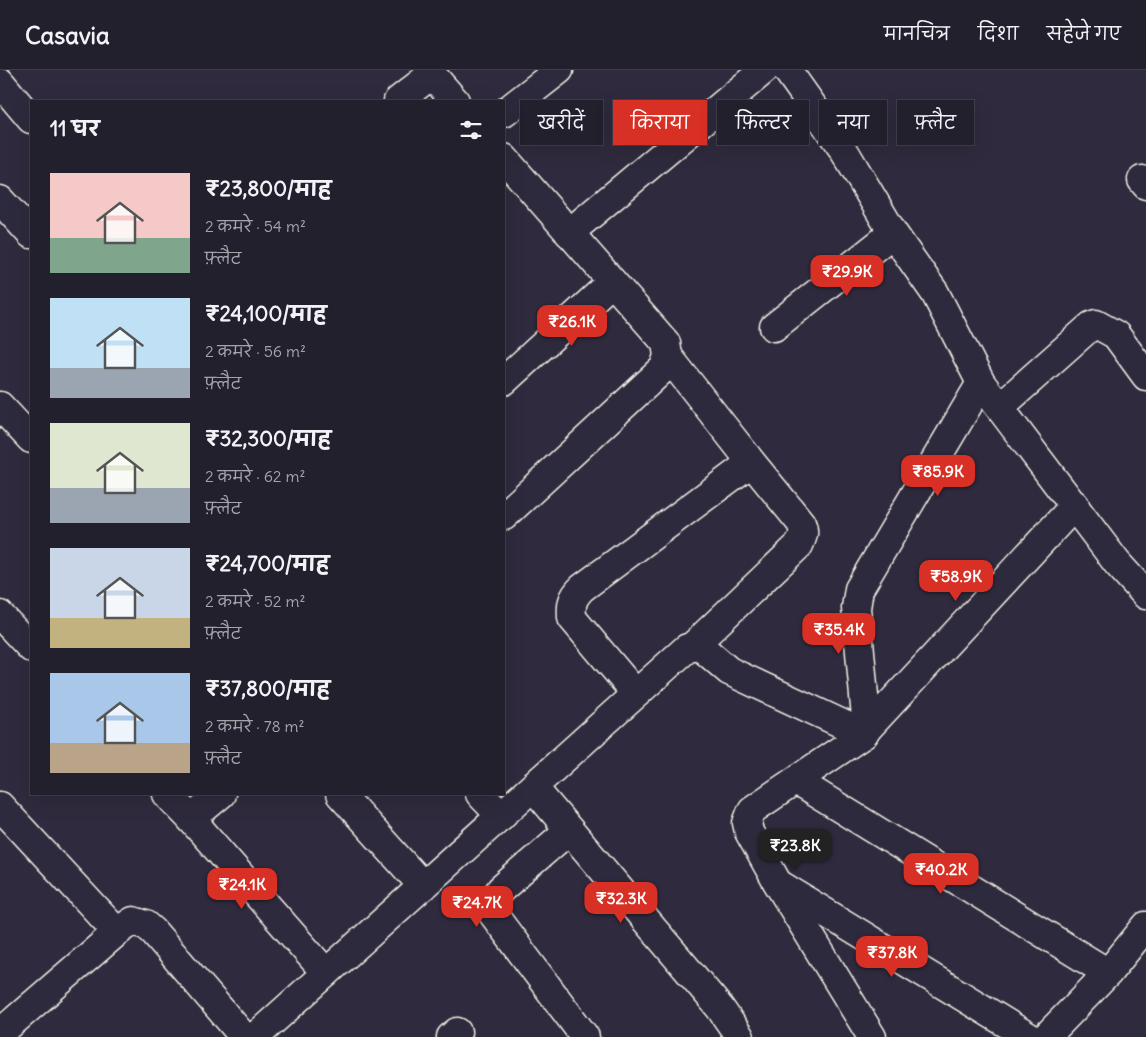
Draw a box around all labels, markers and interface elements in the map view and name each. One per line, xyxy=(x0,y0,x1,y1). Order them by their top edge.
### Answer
text: Casavia xyxy=(25,20,110,50)
text: मानचित्र xyxy=(884,22,950,45)
text: दिशा xyxy=(978,22,1019,45)
text: सहेजे गए xyxy=(1047,22,1121,45)
chip: खरीदें xyxy=(520,100,603,145)
chip: किराया xyxy=(613,100,707,145)
chip: फ़िल्टर xyxy=(717,100,809,145)
chip: नया xyxy=(819,100,887,145)
chip: फ़्लैट xyxy=(897,100,974,145)
text: 11 घर xyxy=(50,115,100,142)
icon: filters xyxy=(457,116,485,144)
text: ₹23,800/माह xyxy=(205,175,331,202)
icon: home xyxy=(90,193,150,253)
text: 2 कमरे · 54 m² xyxy=(205,216,306,236)
text: फ़्लैट xyxy=(205,248,241,268)
pin: ₹29.9K xyxy=(806,254,888,297)
text: ₹29.9K xyxy=(821,261,873,281)
text: ₹24,100/माह xyxy=(205,300,327,327)
pin: ₹26.1K xyxy=(531,304,613,347)
text: ₹26.1K xyxy=(548,311,596,331)
icon: home xyxy=(90,318,150,378)
text: 2 कमरे · 56 m² xyxy=(205,341,306,361)
text: फ़्लैट xyxy=(205,373,241,393)
text: ₹32,300/माह xyxy=(205,425,331,452)
icon: home xyxy=(90,443,150,503)
pin: ₹85.9K xyxy=(897,454,979,497)
text: ₹85.9K xyxy=(912,461,964,481)
text: 2 कमरे · 62 m² xyxy=(205,466,305,486)
text: फ़्लैट xyxy=(205,498,241,518)
text: ₹24,700/माह xyxy=(205,550,329,577)
pin: ₹58.9K xyxy=(915,560,997,602)
text: ₹58.9K xyxy=(930,566,982,586)
icon: home xyxy=(90,568,150,628)
text: 2 कमरे · 52 m² xyxy=(205,591,305,611)
pin: ₹35.4K xyxy=(798,612,880,655)
text: ₹35.4K xyxy=(813,619,865,639)
text: फ़्लैट xyxy=(205,623,241,643)
text: ₹37,800/माह xyxy=(205,675,330,702)
icon: home xyxy=(90,693,150,753)
text: 2 कमरे · 78 m² xyxy=(205,716,305,736)
text: फ़्लैट xyxy=(205,748,241,768)
pin: ₹23.8K xyxy=(754,828,836,871)
text: ₹23.8K xyxy=(769,835,821,855)
pin: ₹40.2K xyxy=(900,852,982,895)
text: ₹40.2K xyxy=(915,859,967,879)
pin: ₹24.1K xyxy=(201,868,283,910)
text: ₹24.1K xyxy=(218,874,266,894)
pin: ₹32.3K xyxy=(580,882,662,924)
pin: ₹24.7K xyxy=(436,886,518,928)
text: ₹32.3K xyxy=(595,888,647,908)
text: ₹24.7K xyxy=(452,892,502,912)
pin: ₹37.8K xyxy=(851,936,933,978)
text: ₹37.8K xyxy=(867,942,917,962)

